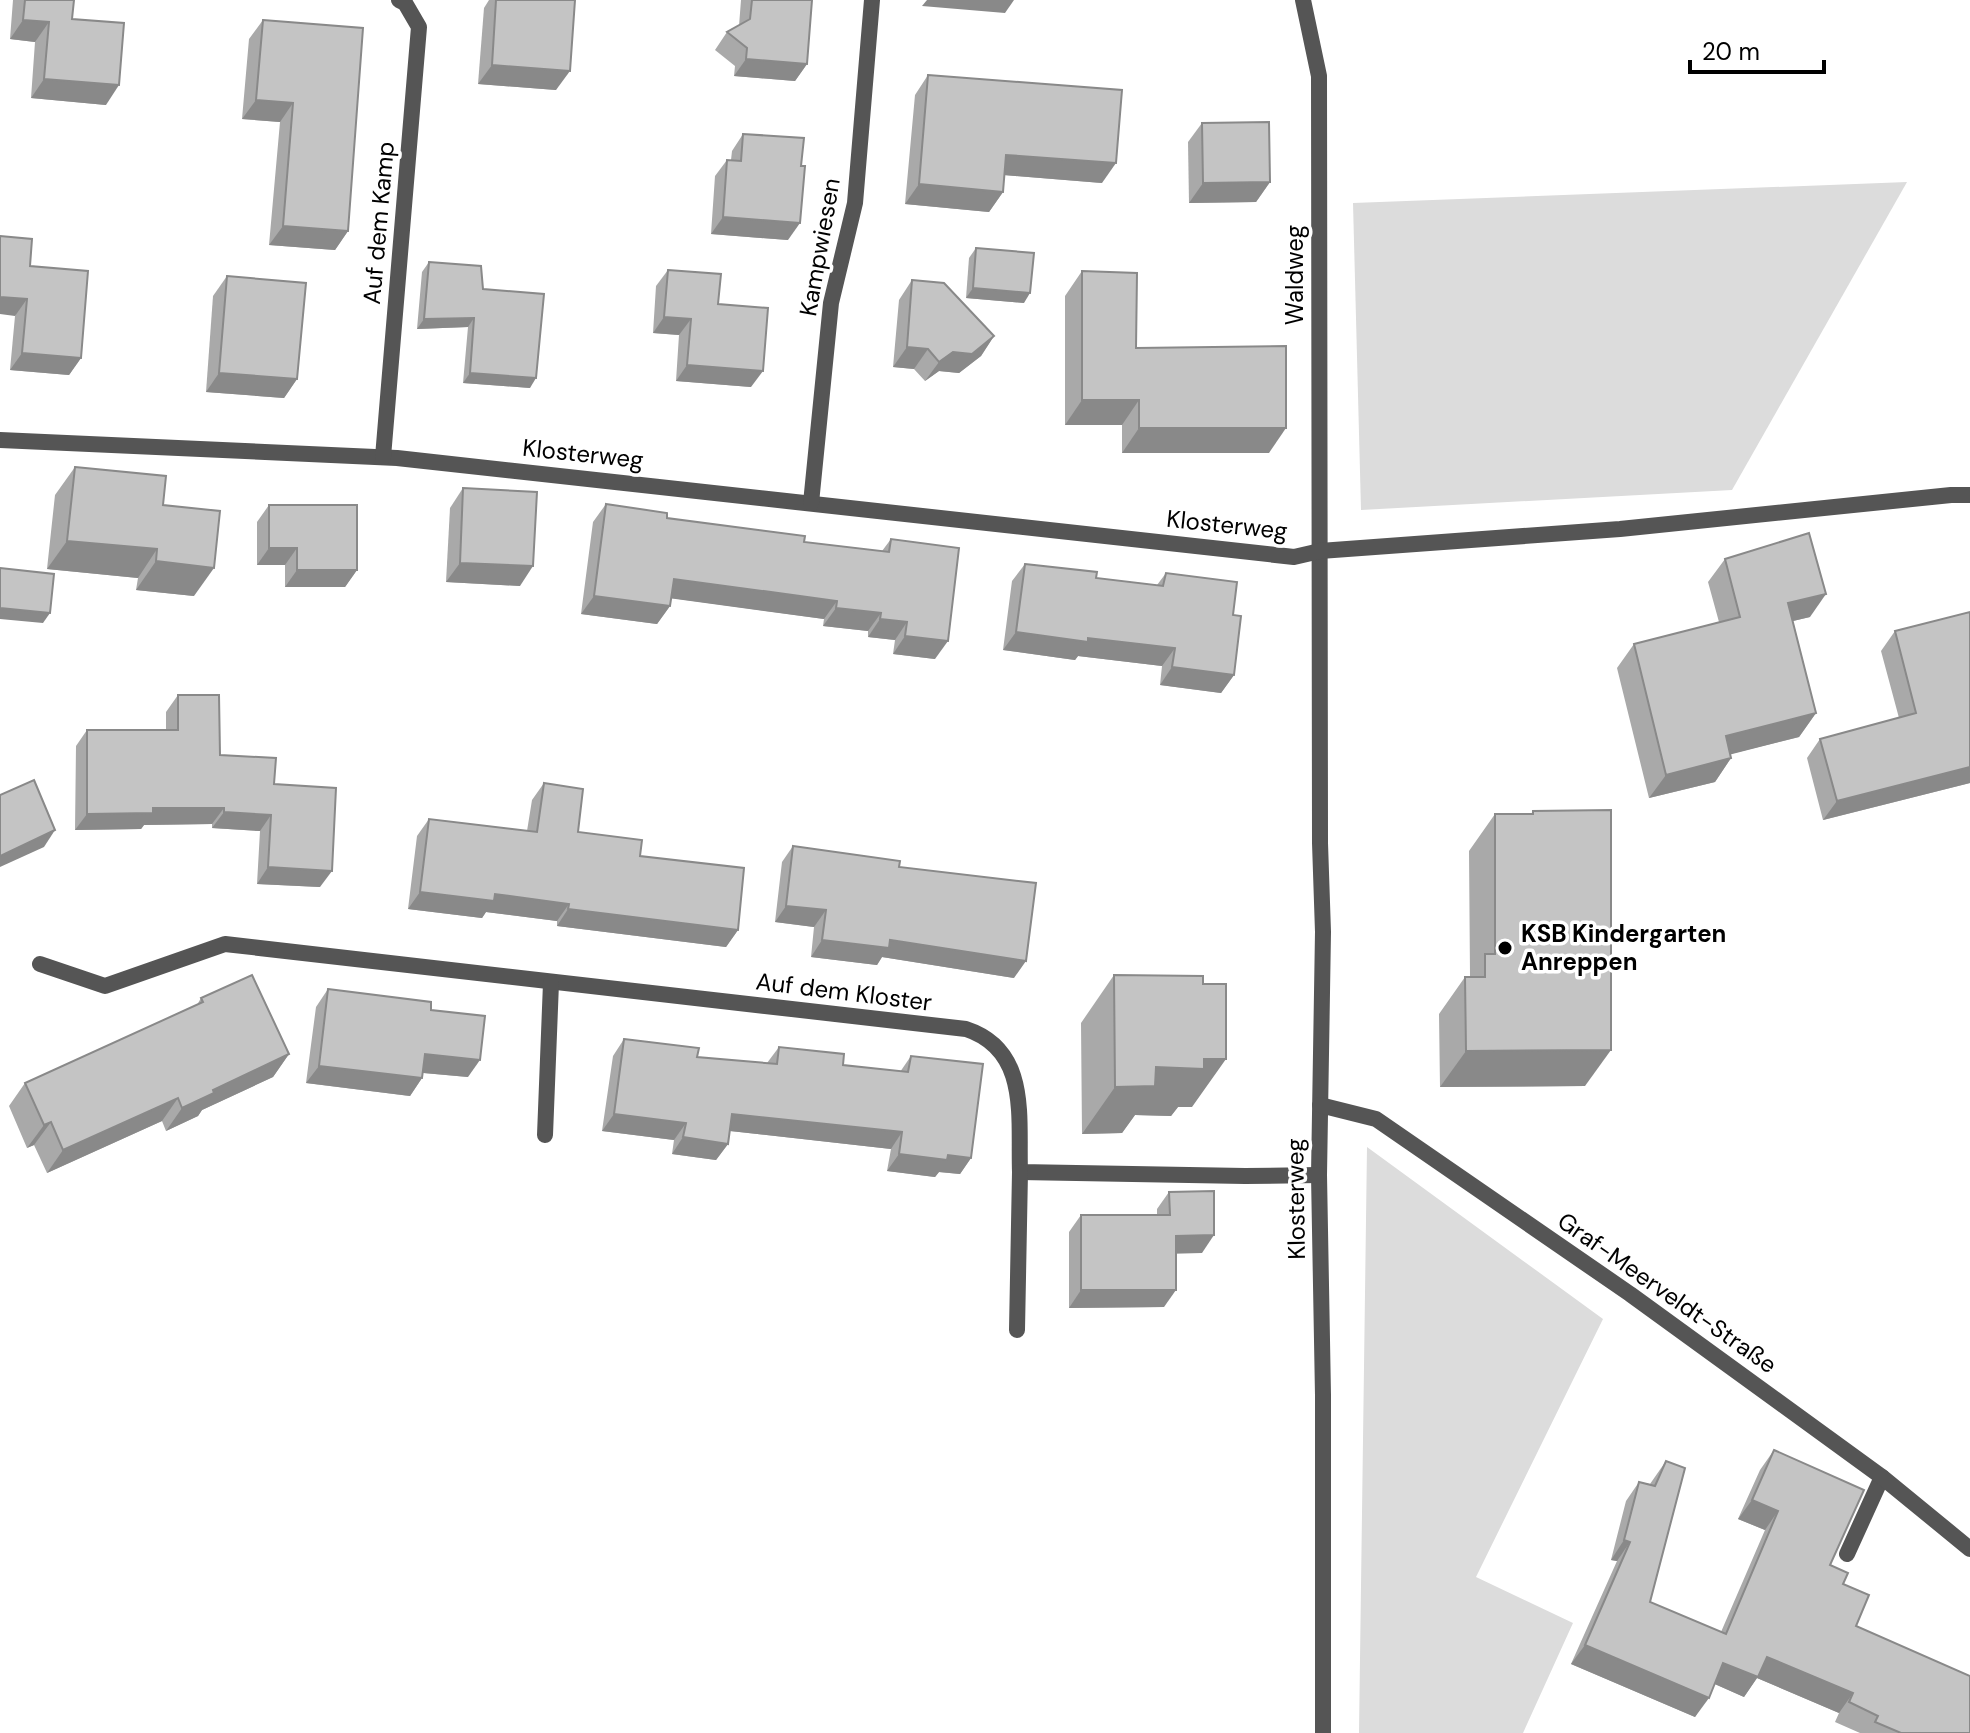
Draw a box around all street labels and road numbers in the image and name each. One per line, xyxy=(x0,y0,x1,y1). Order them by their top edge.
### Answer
street label: Auf dem Kamp xyxy=(356,140,401,306)
street label: Kampwiesen xyxy=(792,175,847,318)
street label: Waldweg xyxy=(1279,225,1310,325)
street label: Klosterweg xyxy=(521,432,645,475)
street label: Klosterweg xyxy=(1165,503,1289,546)
street label: Auf dem Kloster xyxy=(754,965,934,1018)
street label: Klosterweg xyxy=(1279,1138,1312,1260)
street label: Graf-Meerveldt-Straße xyxy=(1552,1205,1783,1380)

